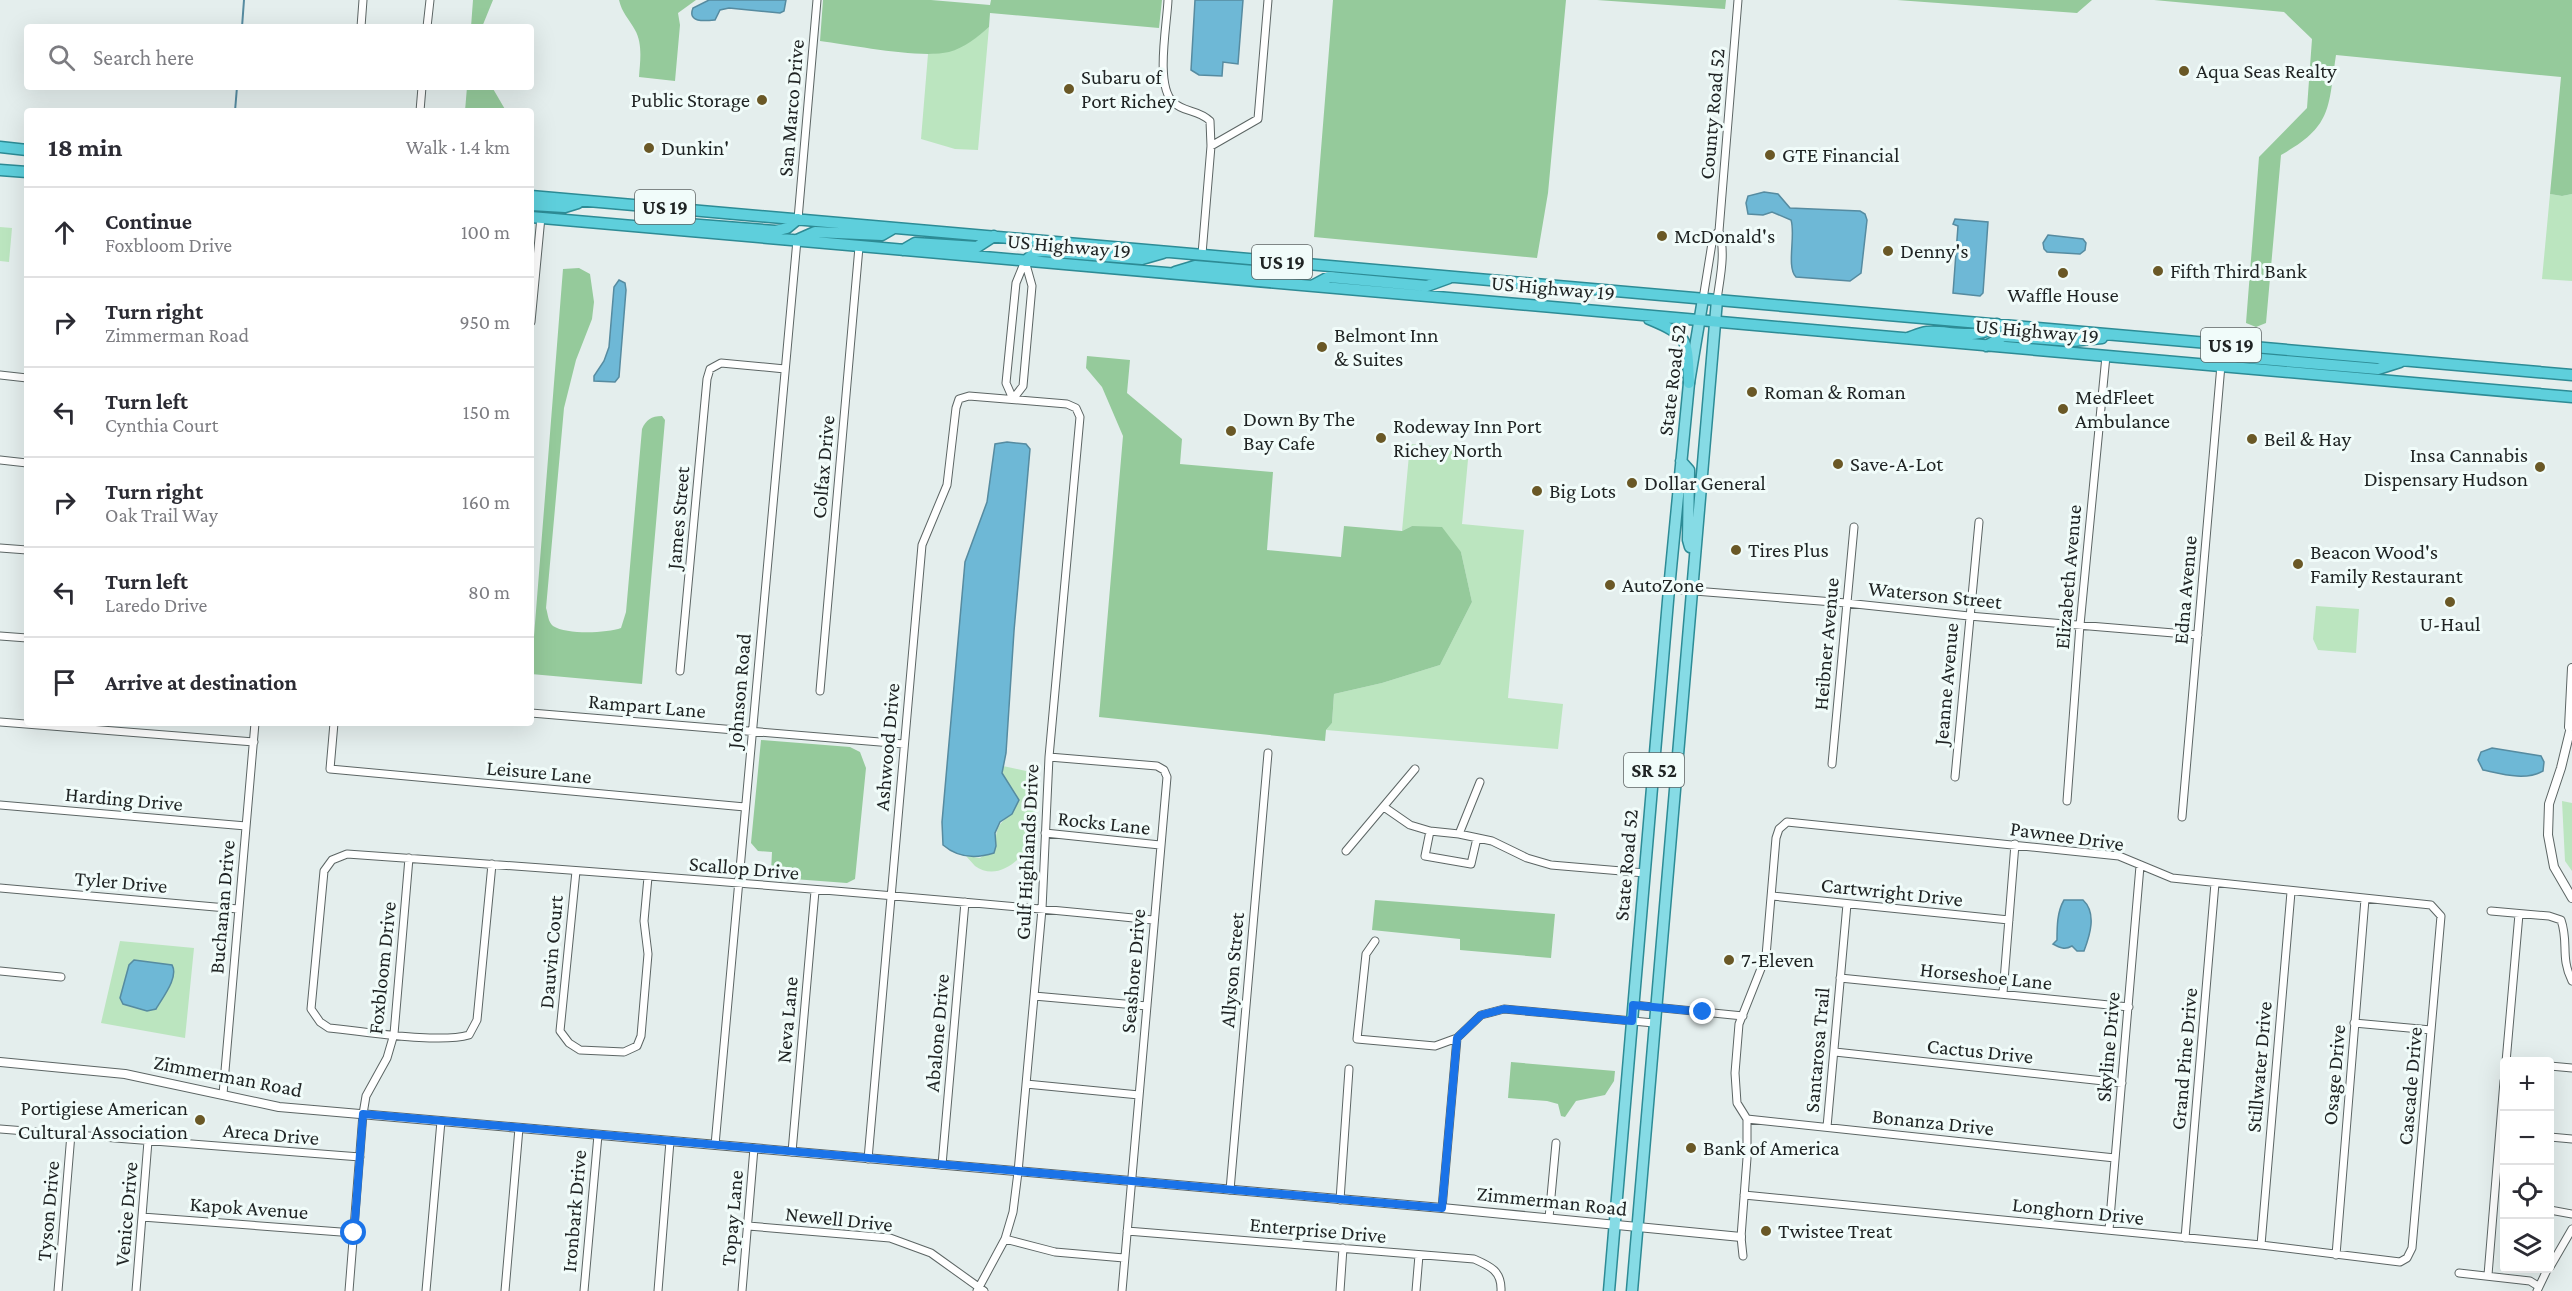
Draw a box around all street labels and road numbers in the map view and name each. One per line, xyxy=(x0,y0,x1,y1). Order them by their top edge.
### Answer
street label: San Marco Drive xyxy=(773,38,809,178)
street label: County Road 52 xyxy=(1694,47,1730,181)
road number: US 19 xyxy=(635,190,695,224)
street label: US Highway 19 xyxy=(1006,229,1132,263)
road number: US 19 xyxy=(1252,245,1312,279)
street label: US Highway 19 xyxy=(1490,271,1616,305)
street label: US Highway 19 xyxy=(1974,314,2100,348)
street label: State Road 52 xyxy=(1653,323,1691,437)
road number: US 19 xyxy=(2201,328,2261,362)
street label: Colfax Drive xyxy=(807,414,839,520)
street label: James Street xyxy=(661,464,695,573)
street label: Elizabeth Avenue xyxy=(2050,504,2086,650)
street label: Edna Avenue xyxy=(2168,535,2202,645)
street label: Waterson Street xyxy=(1867,576,2004,614)
street label: Heibner Avenue xyxy=(1808,577,1844,711)
street label: Jeanne Avenue xyxy=(1929,622,1963,748)
street label: Johnson Road xyxy=(722,632,756,752)
street label: Ashwood Drive xyxy=(869,682,905,812)
street label: Rampart Lane xyxy=(587,689,707,723)
road number: SR 52 xyxy=(1624,753,1684,787)
street label: Leisure Lane xyxy=(485,755,593,789)
street label: Gulf Highlands Drive xyxy=(1010,763,1044,941)
street label: Harding Drive xyxy=(64,782,184,816)
street label: Rocks Lane xyxy=(1056,806,1152,840)
street label: State Road 52 xyxy=(1609,808,1643,922)
street label: Pawnee Drive xyxy=(2009,816,2125,856)
street label: Buchanan Drive xyxy=(204,839,240,975)
street label: Scallop Drive xyxy=(688,851,800,885)
street label: Tyler Drive xyxy=(74,866,168,898)
street label: Cartwright Drive xyxy=(1820,873,1964,911)
street label: Dauvin Court xyxy=(534,893,568,1010)
street label: Foxbloom Drive xyxy=(363,900,401,1036)
street label: Seashore Drive xyxy=(1116,908,1150,1034)
street label: Allyson Street xyxy=(1215,910,1249,1029)
street label: Horseshoe Lane xyxy=(1919,957,2053,995)
street label: Abalone Drive xyxy=(920,973,954,1093)
street label: Neva Lane xyxy=(771,976,803,1064)
street label: Santarosa Trail xyxy=(1800,986,1834,1114)
street label: Grand Pine Drive xyxy=(2166,987,2202,1131)
street label: Skyline Drive xyxy=(2091,991,2125,1103)
street label: Stillwater Drive xyxy=(2241,1000,2277,1134)
street label: Osage Drive xyxy=(2318,1024,2350,1126)
street label: Cascade Drive xyxy=(2393,1026,2427,1146)
street label: Cactus Drive xyxy=(1926,1033,2034,1069)
street label: Zimmerman Road xyxy=(151,1050,305,1102)
street label: Bonanza Drive xyxy=(1871,1104,1995,1140)
street label: Areca Drive xyxy=(222,1118,320,1150)
street label: Ironbark Drive xyxy=(557,1149,591,1273)
street label: Tyson Drive xyxy=(32,1160,64,1262)
street label: Venice Drive xyxy=(109,1161,143,1267)
street label: Topay Lane xyxy=(716,1169,748,1267)
street label: Zimmerman Road xyxy=(1476,1181,1628,1221)
street label: Kapok Avenue xyxy=(189,1192,309,1224)
street label: Longhorn Drive xyxy=(2011,1192,2145,1230)
street label: Newell Drive xyxy=(784,1201,894,1237)
street label: Enterprise Drive xyxy=(1249,1212,1387,1248)

